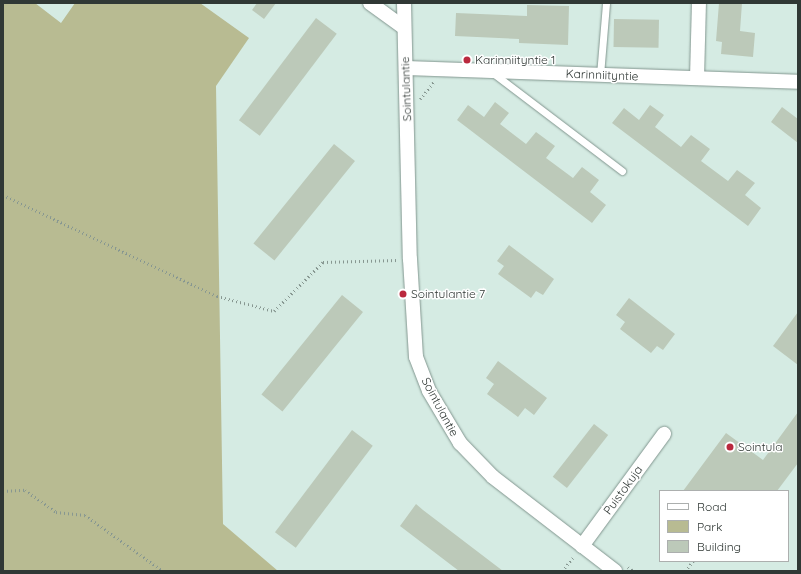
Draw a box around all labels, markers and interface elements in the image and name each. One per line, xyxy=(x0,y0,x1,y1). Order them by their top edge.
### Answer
place label: Karinniityntie 1 xyxy=(475,53,556,67)
marker: Karinniityntie 1 xyxy=(462,55,472,65)
street label: Sointulantie xyxy=(398,56,414,122)
street label: Karinniityntie xyxy=(565,67,639,83)
place label: Sointulantie 7 xyxy=(411,287,485,301)
marker: Sointulantie 7 xyxy=(398,289,408,299)
street label: Sointulantie xyxy=(418,375,462,439)
place label: Sointula xyxy=(738,440,782,454)
marker: Sointula xyxy=(725,442,735,452)
street label: Puistokuja xyxy=(600,463,646,517)
legend xyxy=(659,490,789,562)
text: Road xyxy=(697,499,727,514)
text: Park xyxy=(697,519,722,534)
text: Building xyxy=(697,539,741,554)

